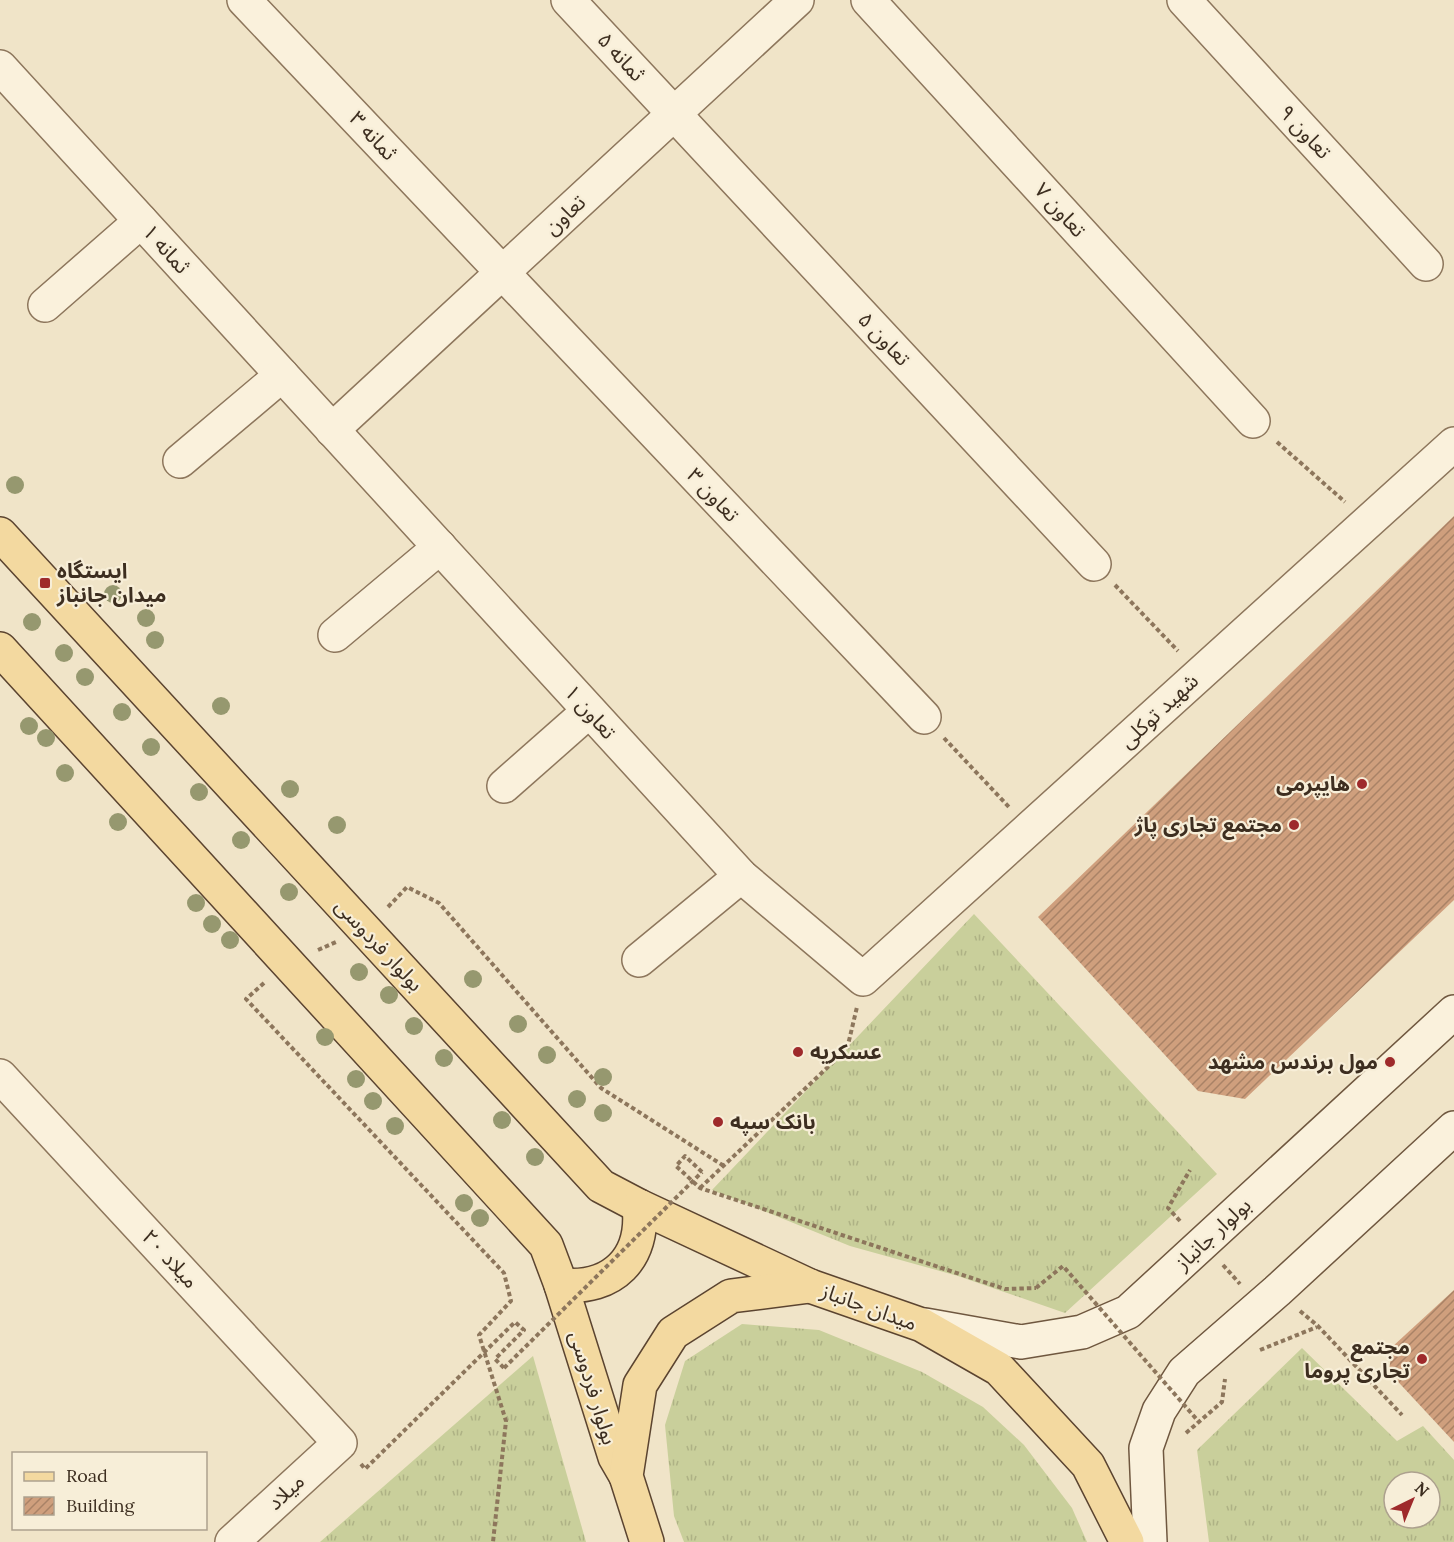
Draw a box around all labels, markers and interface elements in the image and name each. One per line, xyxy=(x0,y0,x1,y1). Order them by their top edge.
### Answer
street label: ثمانه ۵ xyxy=(592,26,651,87)
street label: تعاون ۹ xyxy=(1273,99,1337,165)
street label: ثمانه ۳ xyxy=(344,105,403,166)
street label: تعاون ۷ xyxy=(1029,177,1092,243)
street label: تعاون xyxy=(538,189,591,241)
street label: ثمانه ۱ xyxy=(137,218,196,279)
street label: تعاون ۵ xyxy=(852,306,916,372)
street label: تعاون ۳ xyxy=(681,462,745,528)
place label: ایستگاه میدان جانباز xyxy=(56,557,167,608)
marker: ایستگاه میدان جانباز xyxy=(38,576,52,590)
street label: شهید توکلی xyxy=(1114,667,1204,754)
street label: تعاون ۱ xyxy=(559,679,622,745)
place label: هایپرمی xyxy=(1276,770,1350,798)
marker: هایپرمی xyxy=(1355,777,1369,791)
place label: مجتمع تجاری پاژ xyxy=(1134,811,1282,840)
marker: مجتمع تجاری پاژ xyxy=(1287,818,1301,832)
street label: بولوار فردوسی xyxy=(329,892,429,997)
place label: عسکریه xyxy=(810,1038,882,1065)
marker: عسکریه xyxy=(791,1045,805,1059)
place label: مول برندس مشهد xyxy=(1208,1048,1378,1075)
marker: مول برندس مشهد xyxy=(1383,1055,1397,1069)
place label: بانک سپه xyxy=(730,1108,816,1136)
marker: بانک سپه xyxy=(711,1115,725,1129)
street label: بولوار جانباز xyxy=(1168,1192,1256,1276)
street label: میلاد ۲۰ xyxy=(136,1223,204,1294)
street label: میدان جانباز xyxy=(817,1276,921,1336)
street label: بولوار فردوسی xyxy=(563,1328,624,1448)
place label: مجتمع تجاری پروما xyxy=(1304,1333,1410,1385)
marker: مجتمع تجاری پروما xyxy=(1415,1352,1429,1366)
legend xyxy=(12,1452,207,1530)
text: Road xyxy=(66,1464,108,1487)
street label: میلاد xyxy=(261,1468,310,1516)
north arrow xyxy=(1382,1470,1442,1530)
text: N xyxy=(1411,1477,1434,1501)
text: Building xyxy=(66,1494,136,1517)

